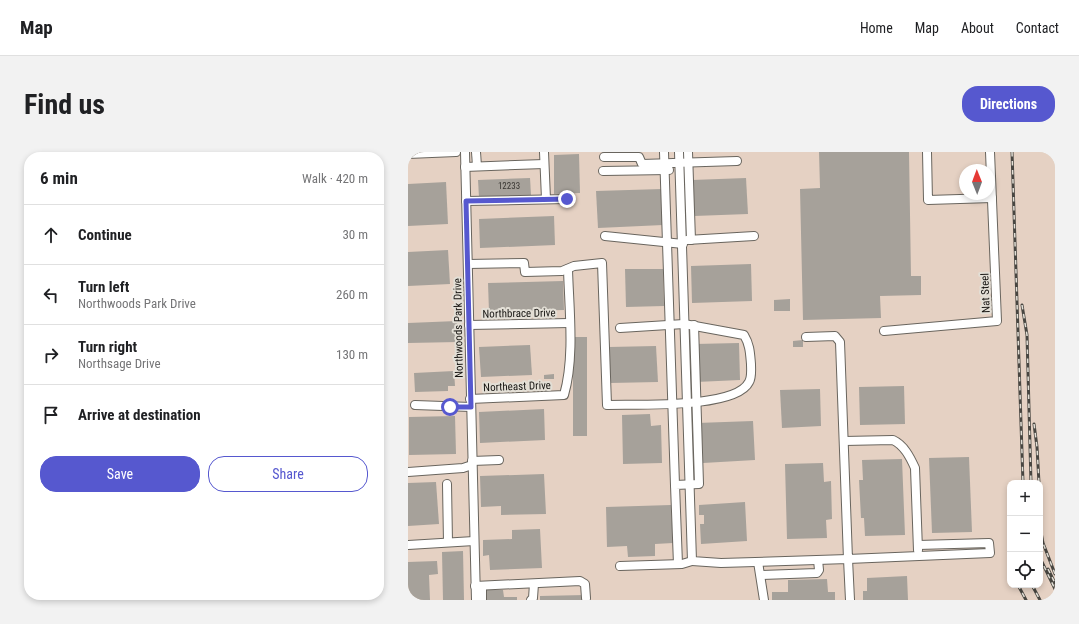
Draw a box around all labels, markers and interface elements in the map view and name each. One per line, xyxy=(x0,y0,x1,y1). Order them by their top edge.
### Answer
text: Map xyxy=(20,16,53,39)
text: Home xyxy=(860,20,893,36)
text: Map xyxy=(915,20,939,36)
text: About xyxy=(961,20,994,36)
text: Contact xyxy=(1016,20,1059,36)
button: Directions xyxy=(962,86,1055,122)
text: Find us xyxy=(24,88,105,121)
north arrow xyxy=(959,164,995,200)
text: 6 min xyxy=(40,168,78,188)
text: Walk · 420 m xyxy=(302,171,368,186)
house number: 12233 xyxy=(498,181,520,191)
route end xyxy=(558,190,576,208)
icon: ahead xyxy=(40,224,62,246)
text: Continue xyxy=(78,226,132,244)
text: 30 m xyxy=(342,227,368,242)
street label: Nat Steel xyxy=(978,273,993,313)
text: Turn left xyxy=(78,278,129,296)
street label: Northwoods Park Drive xyxy=(451,278,466,378)
icon: left xyxy=(40,284,62,306)
text: 260 m xyxy=(336,287,368,302)
text: Northwoods Park Drive xyxy=(78,296,196,311)
street label: Northbrace Drive xyxy=(482,306,556,321)
text: Turn right xyxy=(78,338,137,356)
icon: right xyxy=(40,344,62,366)
text: 130 m xyxy=(336,347,368,362)
text: Northsage Drive xyxy=(78,356,161,371)
street label: Northeast Drive xyxy=(483,379,551,394)
route start xyxy=(441,398,459,416)
icon: arrive xyxy=(40,404,62,426)
text: Arrive at destination xyxy=(78,406,201,424)
button: Save xyxy=(40,456,200,492)
button: Share xyxy=(208,456,368,492)
map controls xyxy=(1007,480,1043,588)
button: + xyxy=(1007,480,1043,516)
button: − xyxy=(1007,516,1043,552)
button: locate xyxy=(1007,552,1043,588)

